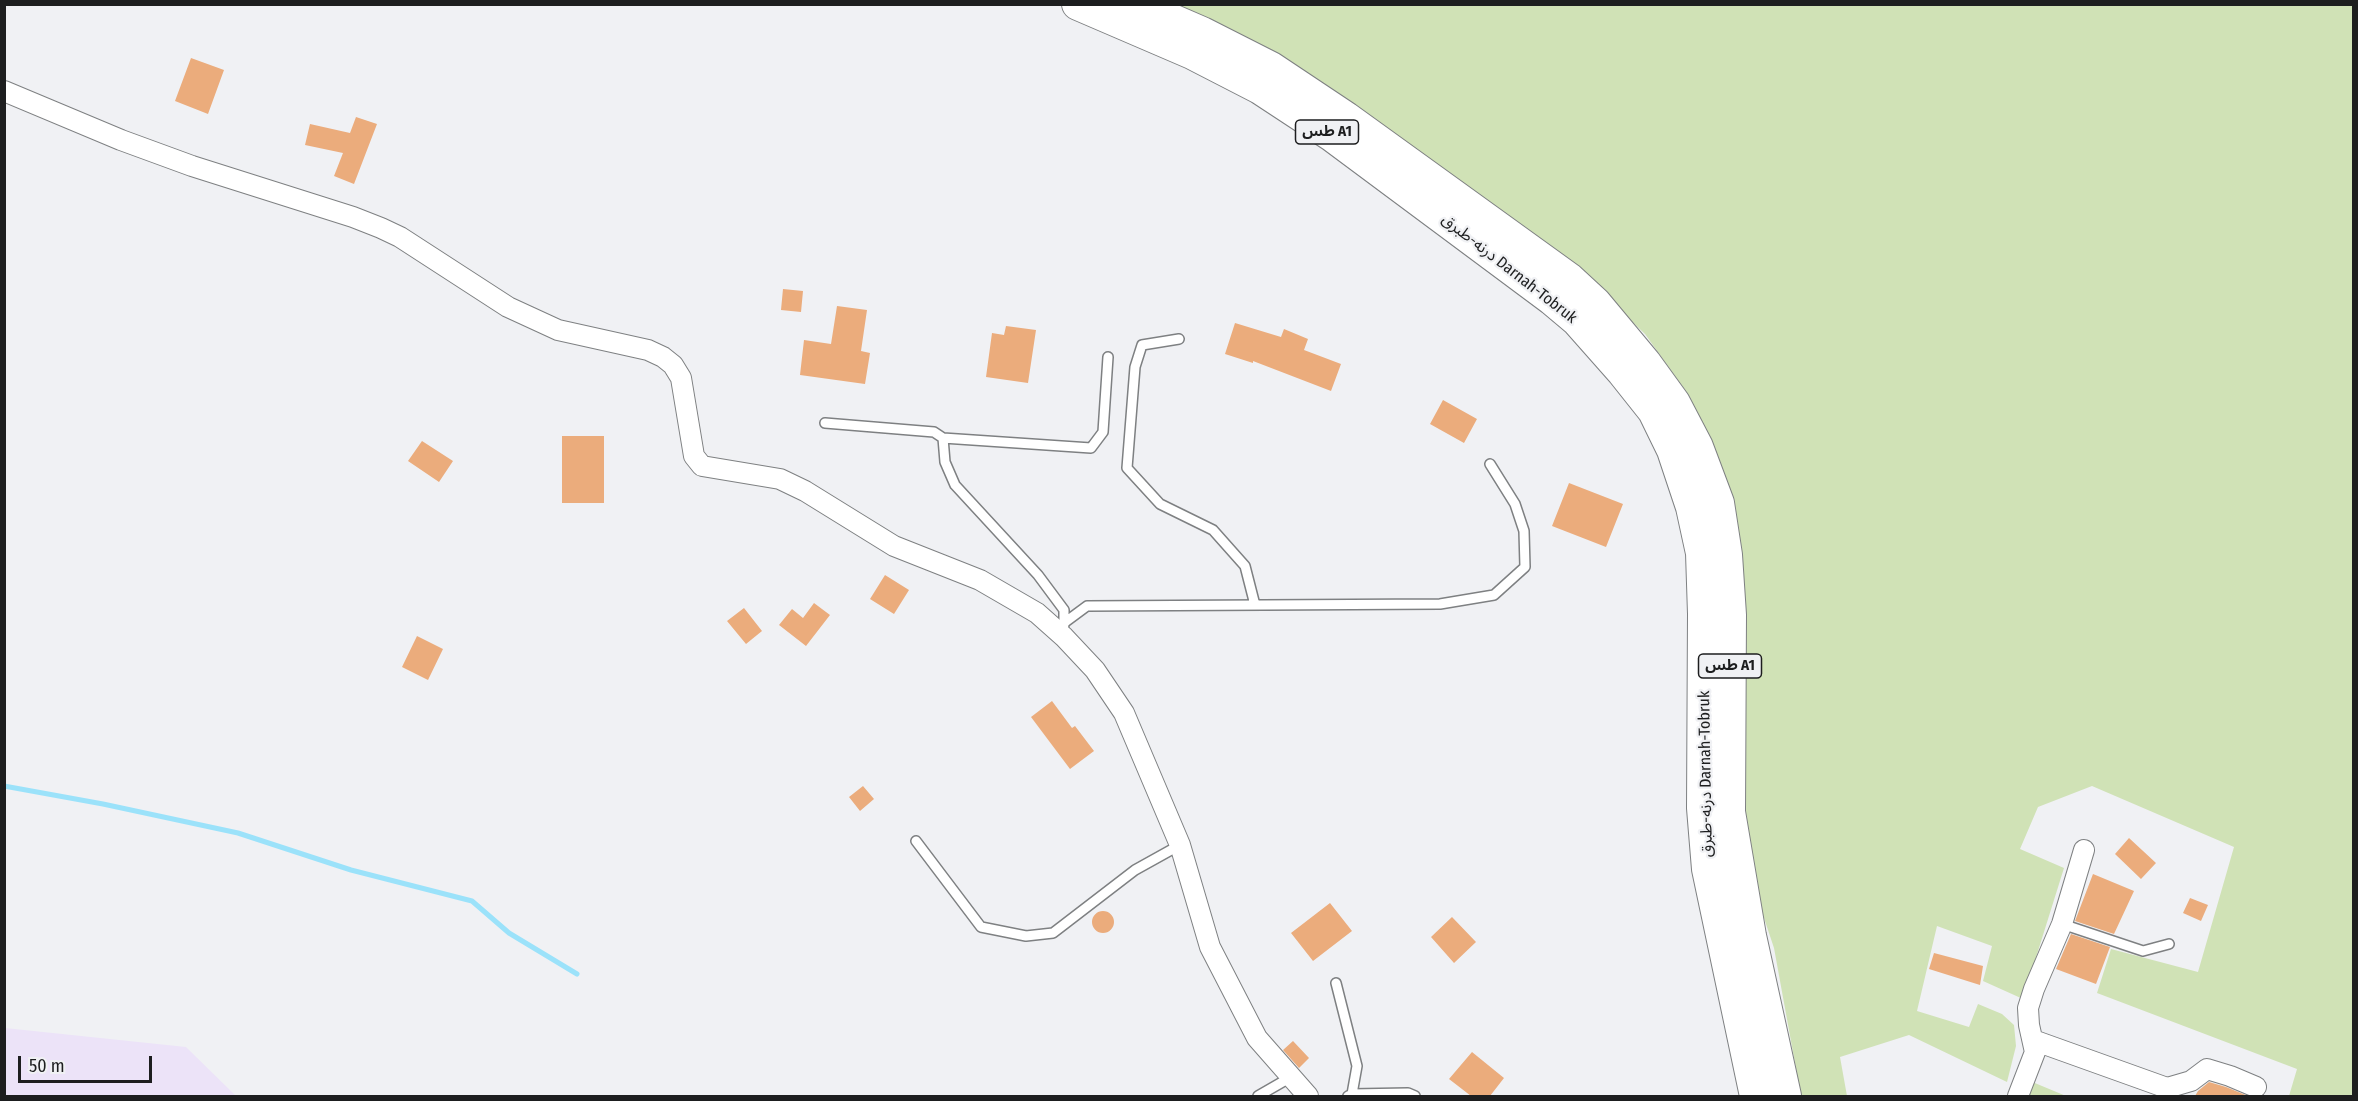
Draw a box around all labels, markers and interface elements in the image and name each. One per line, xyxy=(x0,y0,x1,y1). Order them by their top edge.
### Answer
road number: طس A1 xyxy=(1296,120,1358,144)
street label: درنه-طبرق Darnah-Tobruk xyxy=(1437,210,1581,328)
road number: طس A1 xyxy=(1698,654,1762,678)
street label: درنه-طبرق Darnah-Tobruk xyxy=(1695,691,1717,857)
scale bar xyxy=(21,1044,154,1082)
text: 50 m xyxy=(29,1055,65,1077)

